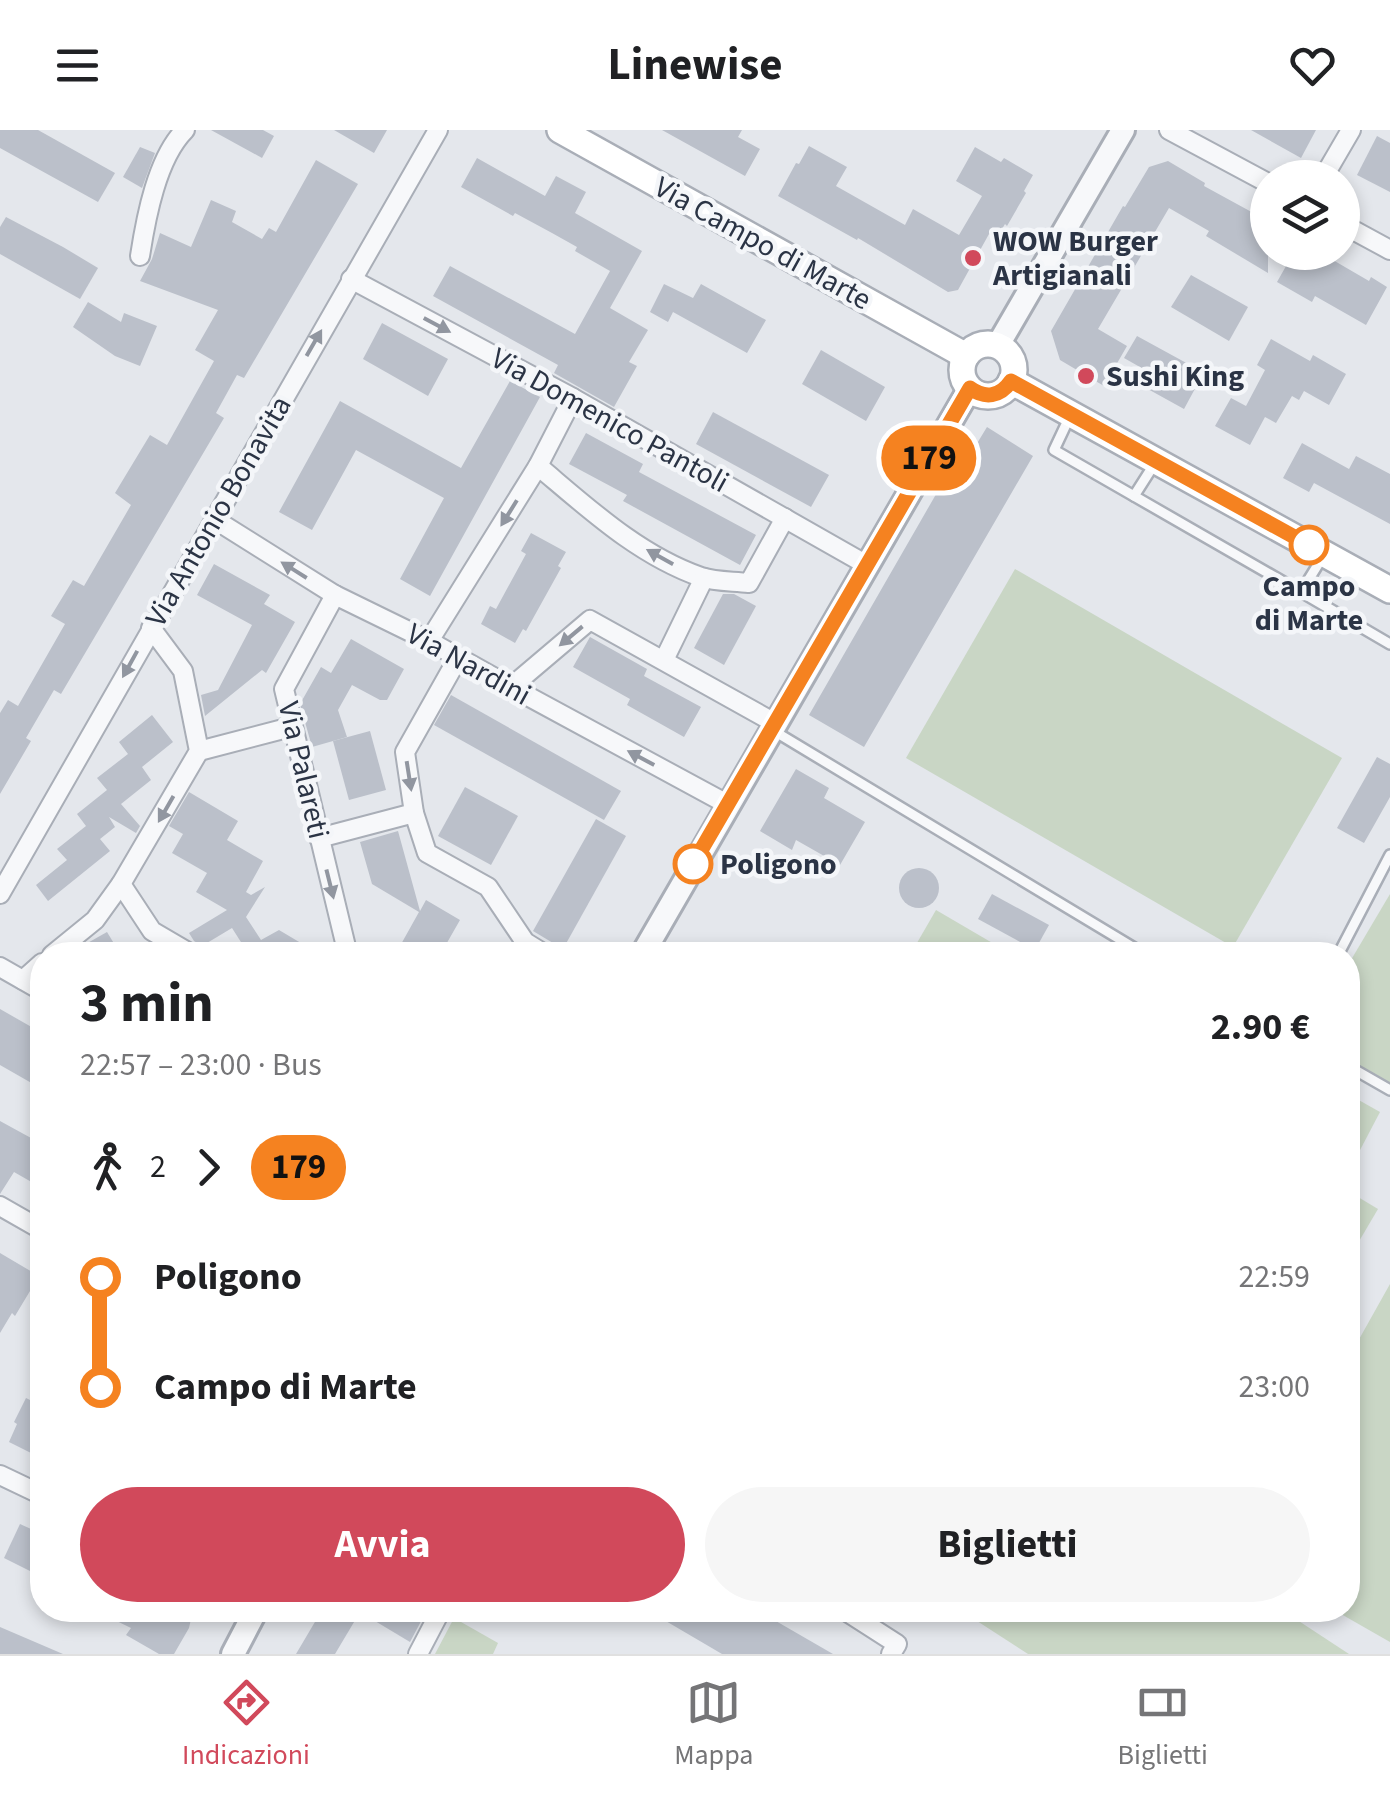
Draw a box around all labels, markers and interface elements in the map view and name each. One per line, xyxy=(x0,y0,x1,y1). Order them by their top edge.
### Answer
text: Linewise xyxy=(607,33,783,97)
icon: menu xyxy=(50,38,105,93)
icon: heart xyxy=(1285,38,1340,93)
map controls xyxy=(1250,160,1360,270)
button: layers xyxy=(1250,160,1360,270)
street label: Via Campo di Marte xyxy=(647,166,879,321)
place label: WOW Burger Artigianali xyxy=(992,220,1158,297)
marker: WOW Burger Artigianali xyxy=(962,247,984,269)
one-way arrow xyxy=(422,316,451,333)
one-way arrow xyxy=(306,328,323,357)
street label: Via Domenico Pantoli xyxy=(483,337,736,504)
place label: Sushi King xyxy=(1106,355,1244,398)
marker: Sushi King xyxy=(1075,365,1097,387)
street label: Via Antonio Bonavita xyxy=(135,388,302,635)
line badge: 179 xyxy=(872,426,986,490)
text: 179 xyxy=(901,433,957,483)
one-way arrow xyxy=(500,500,518,527)
marker: Campo di Marte xyxy=(1290,526,1328,564)
one-way arrow xyxy=(646,548,675,565)
one-way arrow xyxy=(281,561,308,579)
place label: Campo di Marte xyxy=(1255,565,1363,642)
street label: Via Nardini xyxy=(399,613,539,716)
one-way arrow xyxy=(558,625,583,647)
one-way arrow xyxy=(122,649,139,678)
street label: Via Palareti xyxy=(267,697,340,843)
one-way arrow xyxy=(627,750,656,767)
one-way arrow xyxy=(401,761,417,793)
one-way arrow xyxy=(158,794,175,823)
place label: Poligono xyxy=(720,843,837,886)
marker: Poligono xyxy=(674,845,712,883)
one-way arrow xyxy=(323,869,339,900)
text: 3 min xyxy=(80,965,214,1043)
text: 2.90 € xyxy=(1211,1000,1310,1054)
text: 22:57 – 23:00 · Bus xyxy=(80,1042,322,1088)
icon: walk xyxy=(80,1140,135,1195)
icon: forward xyxy=(181,1140,236,1195)
text: 179 xyxy=(271,1142,326,1192)
text: 2 xyxy=(150,1144,166,1190)
text: Poligono xyxy=(154,1250,302,1304)
text: 22:59 xyxy=(1238,1254,1310,1300)
text: Campo di Marte xyxy=(154,1360,417,1414)
text: 23:00 xyxy=(1238,1364,1310,1410)
button: Avvia xyxy=(80,1487,685,1602)
button: Biglietti xyxy=(705,1487,1310,1602)
tab: Indicazioni xyxy=(182,1675,310,1775)
tab: Mappa xyxy=(674,1675,753,1775)
tab: Biglietti xyxy=(1118,1675,1208,1775)

